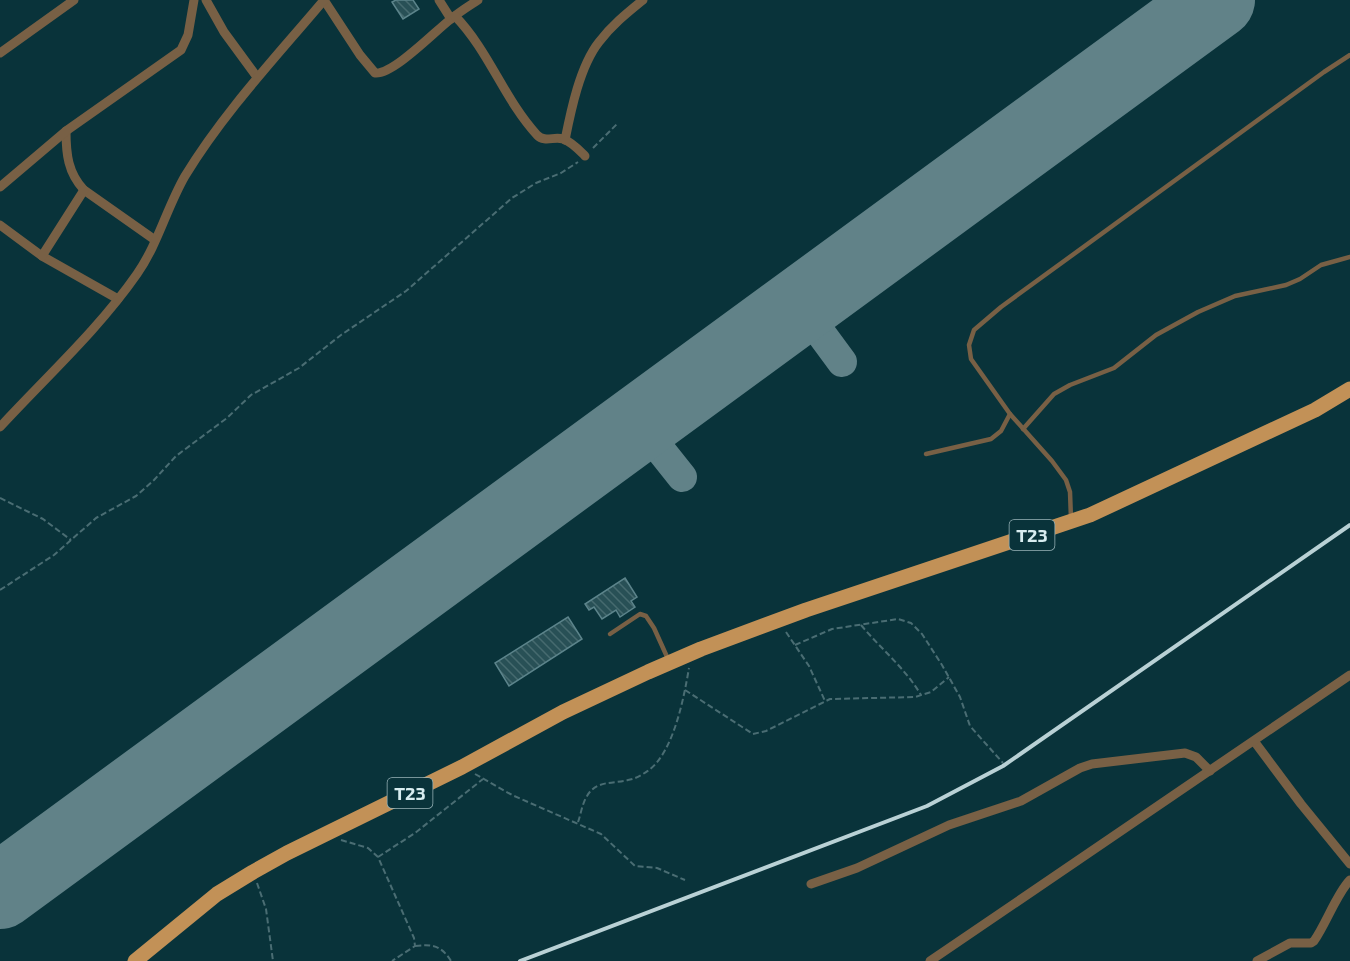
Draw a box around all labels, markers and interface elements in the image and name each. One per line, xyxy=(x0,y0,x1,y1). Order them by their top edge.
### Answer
road number: T23 xyxy=(1010,520,1054,550)
road number: T23 xyxy=(388,778,432,808)

